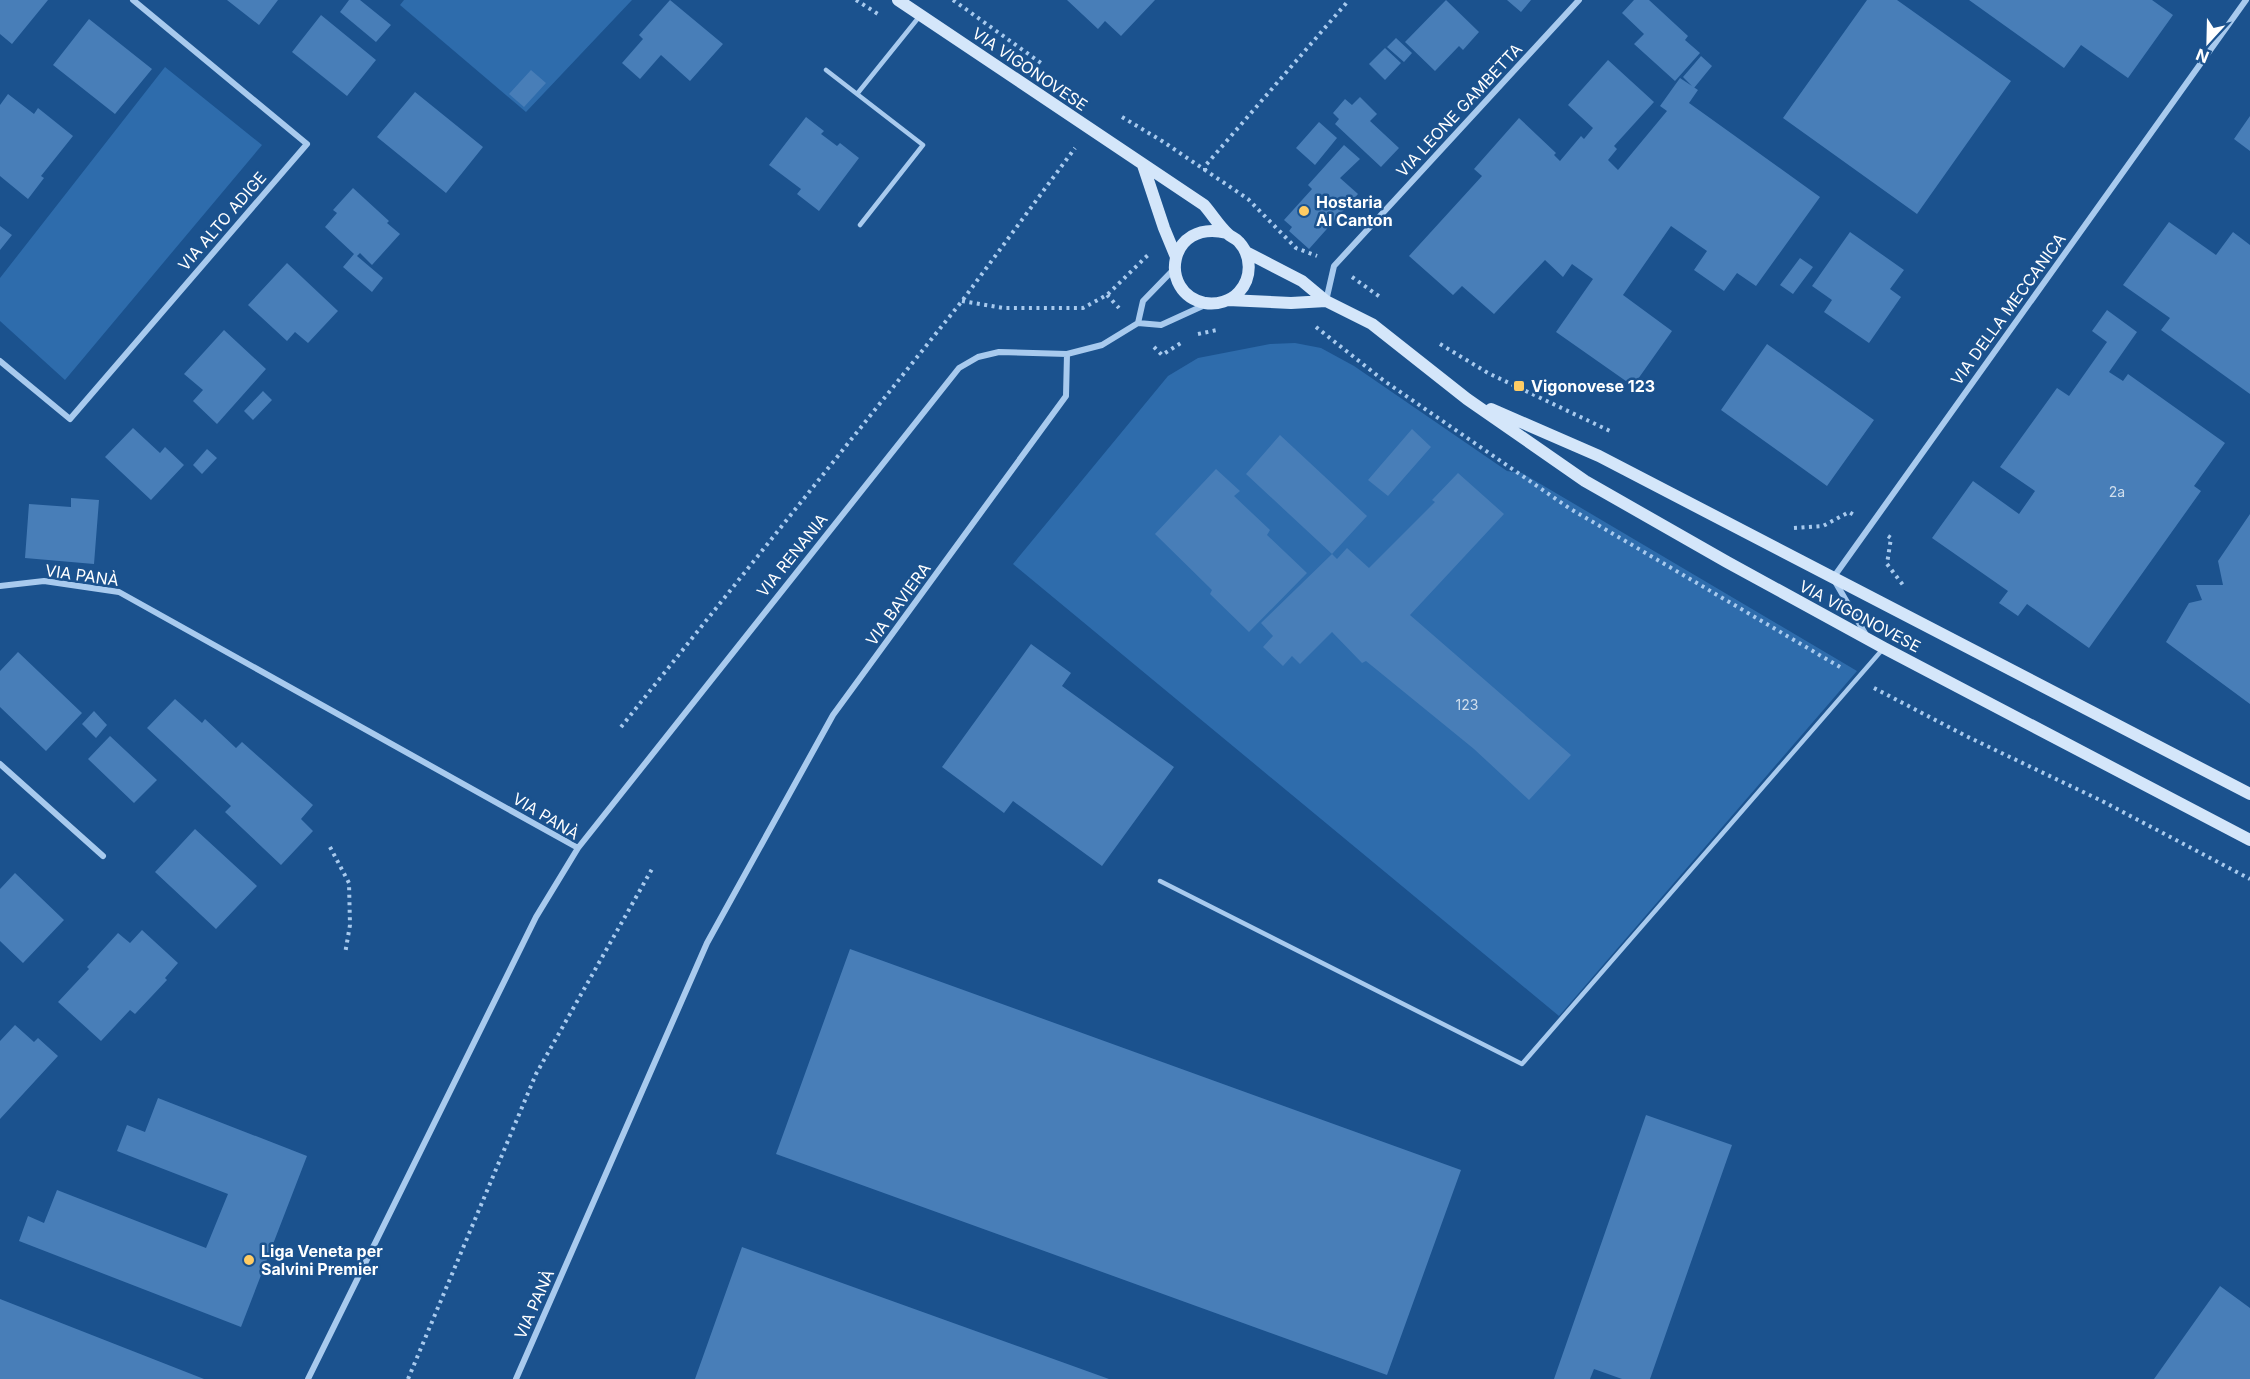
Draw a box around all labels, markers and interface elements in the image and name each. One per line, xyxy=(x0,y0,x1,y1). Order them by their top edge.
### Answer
north arrow xyxy=(2178,12,2238,72)
street label: VIA VIGONOVESE xyxy=(969,23,1091,115)
street label: VIA LEONE GAMBETTA xyxy=(1392,39,1526,181)
text: N xyxy=(2193,44,2212,67)
street label: VIA ALTO ADIGE xyxy=(174,167,270,275)
place label: Hostaria Al Canton xyxy=(1316,192,1393,230)
marker: Hostaria Al Canton xyxy=(1297,204,1311,218)
street label: VIA DELLA MECCANICA xyxy=(1946,229,2070,389)
place label: Vigonovese 123 xyxy=(1531,376,1655,396)
marker: Vigonovese 123 xyxy=(1512,379,1526,393)
house number: 2a xyxy=(2109,483,2125,500)
street label: VIA RENANIA xyxy=(752,509,832,601)
street label: VIA BAVIERA xyxy=(861,559,935,649)
street label: VIA PANÀ xyxy=(44,560,120,590)
street label: VIA VIGONOVESE xyxy=(1796,576,1924,656)
house number: 123 xyxy=(1456,696,1478,713)
street label: VIA PANÀ xyxy=(509,788,583,844)
place label: Liga Veneta per Salvini Premier xyxy=(261,1241,383,1279)
marker: Liga Veneta per Salvini Premier xyxy=(242,1253,256,1267)
street label: VIA PANÀ xyxy=(510,1266,558,1342)

